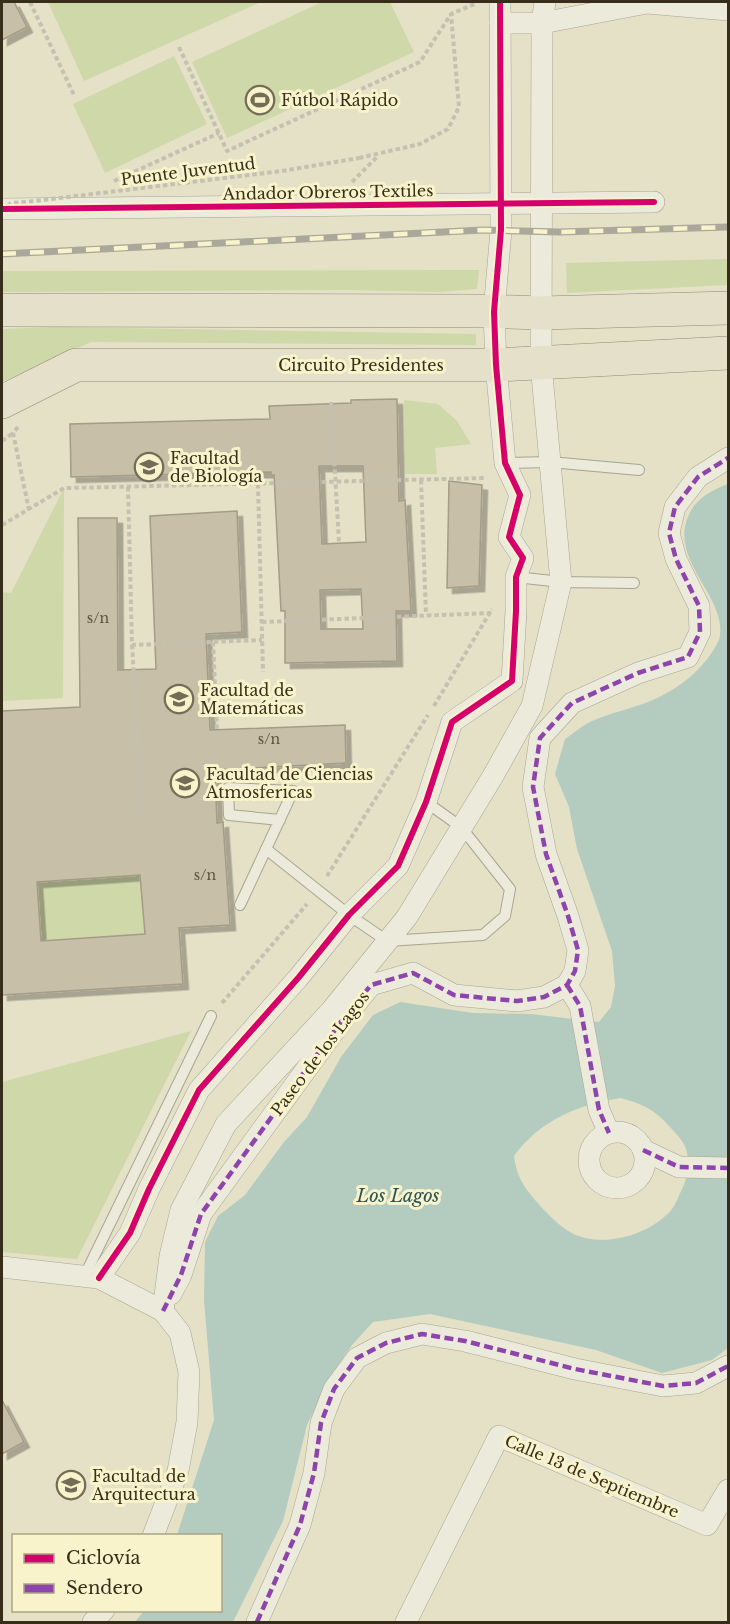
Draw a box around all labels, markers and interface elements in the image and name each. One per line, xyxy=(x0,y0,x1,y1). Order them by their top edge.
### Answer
sports icon: Fútbol Rápido xyxy=(244,84,276,116)
place label: Fútbol Rápido xyxy=(281,90,398,110)
street label: Puente Juventud xyxy=(119,153,257,189)
street label: Andador Obreros Textiles xyxy=(221,180,434,204)
street label: Circuito Presidentes xyxy=(278,355,444,375)
place label: Facultad de Biología xyxy=(170,448,262,486)
school or university icon: Facultad de Biología xyxy=(133,451,165,483)
house number: s/n xyxy=(87,609,110,627)
place label: Facultad de Matemáticas xyxy=(200,680,304,718)
school or university icon: Facultad de Matemáticas xyxy=(163,683,195,715)
house number: s/n xyxy=(258,730,281,748)
place label: Facultad de Ciencias Atmosfericas xyxy=(205,764,373,802)
school or university icon: Facultad de Ciencias Atmosfericas xyxy=(169,767,201,799)
house number: s/n xyxy=(194,866,217,884)
street label: Paseo de los Lagos xyxy=(267,987,373,1119)
water label: Los Lagos xyxy=(356,1185,440,1207)
street label: Calle 13 de Septiembre xyxy=(502,1430,682,1522)
place label: Facultad de Arquitectura xyxy=(91,1466,196,1504)
school or university icon: Facultad de Arquitectura xyxy=(55,1469,87,1501)
legend xyxy=(12,1534,222,1612)
text: Ciclovía xyxy=(66,1547,141,1569)
text: Sendero xyxy=(66,1577,143,1599)

